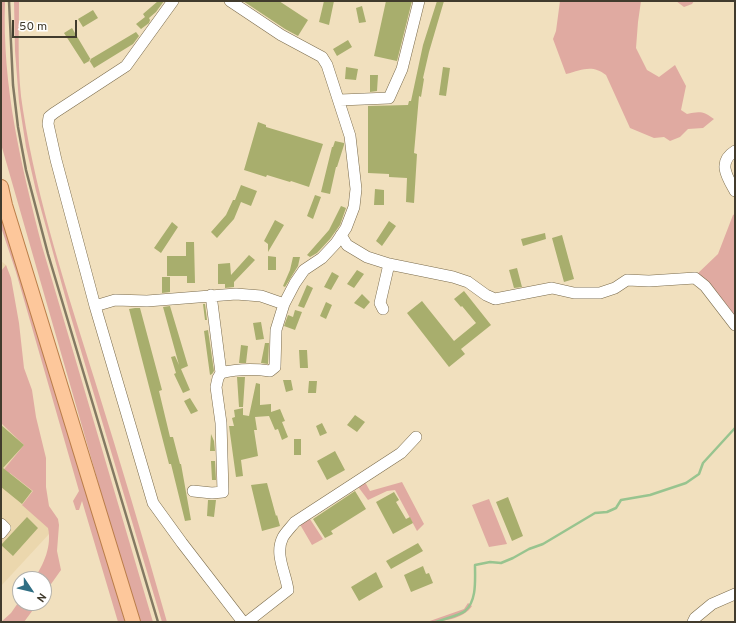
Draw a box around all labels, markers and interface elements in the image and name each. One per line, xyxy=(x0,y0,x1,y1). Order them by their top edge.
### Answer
scale bar xyxy=(14,12,79,38)
text: 50 m xyxy=(19,19,47,35)
north arrow xyxy=(12,571,52,611)
text: N xyxy=(33,590,49,605)

